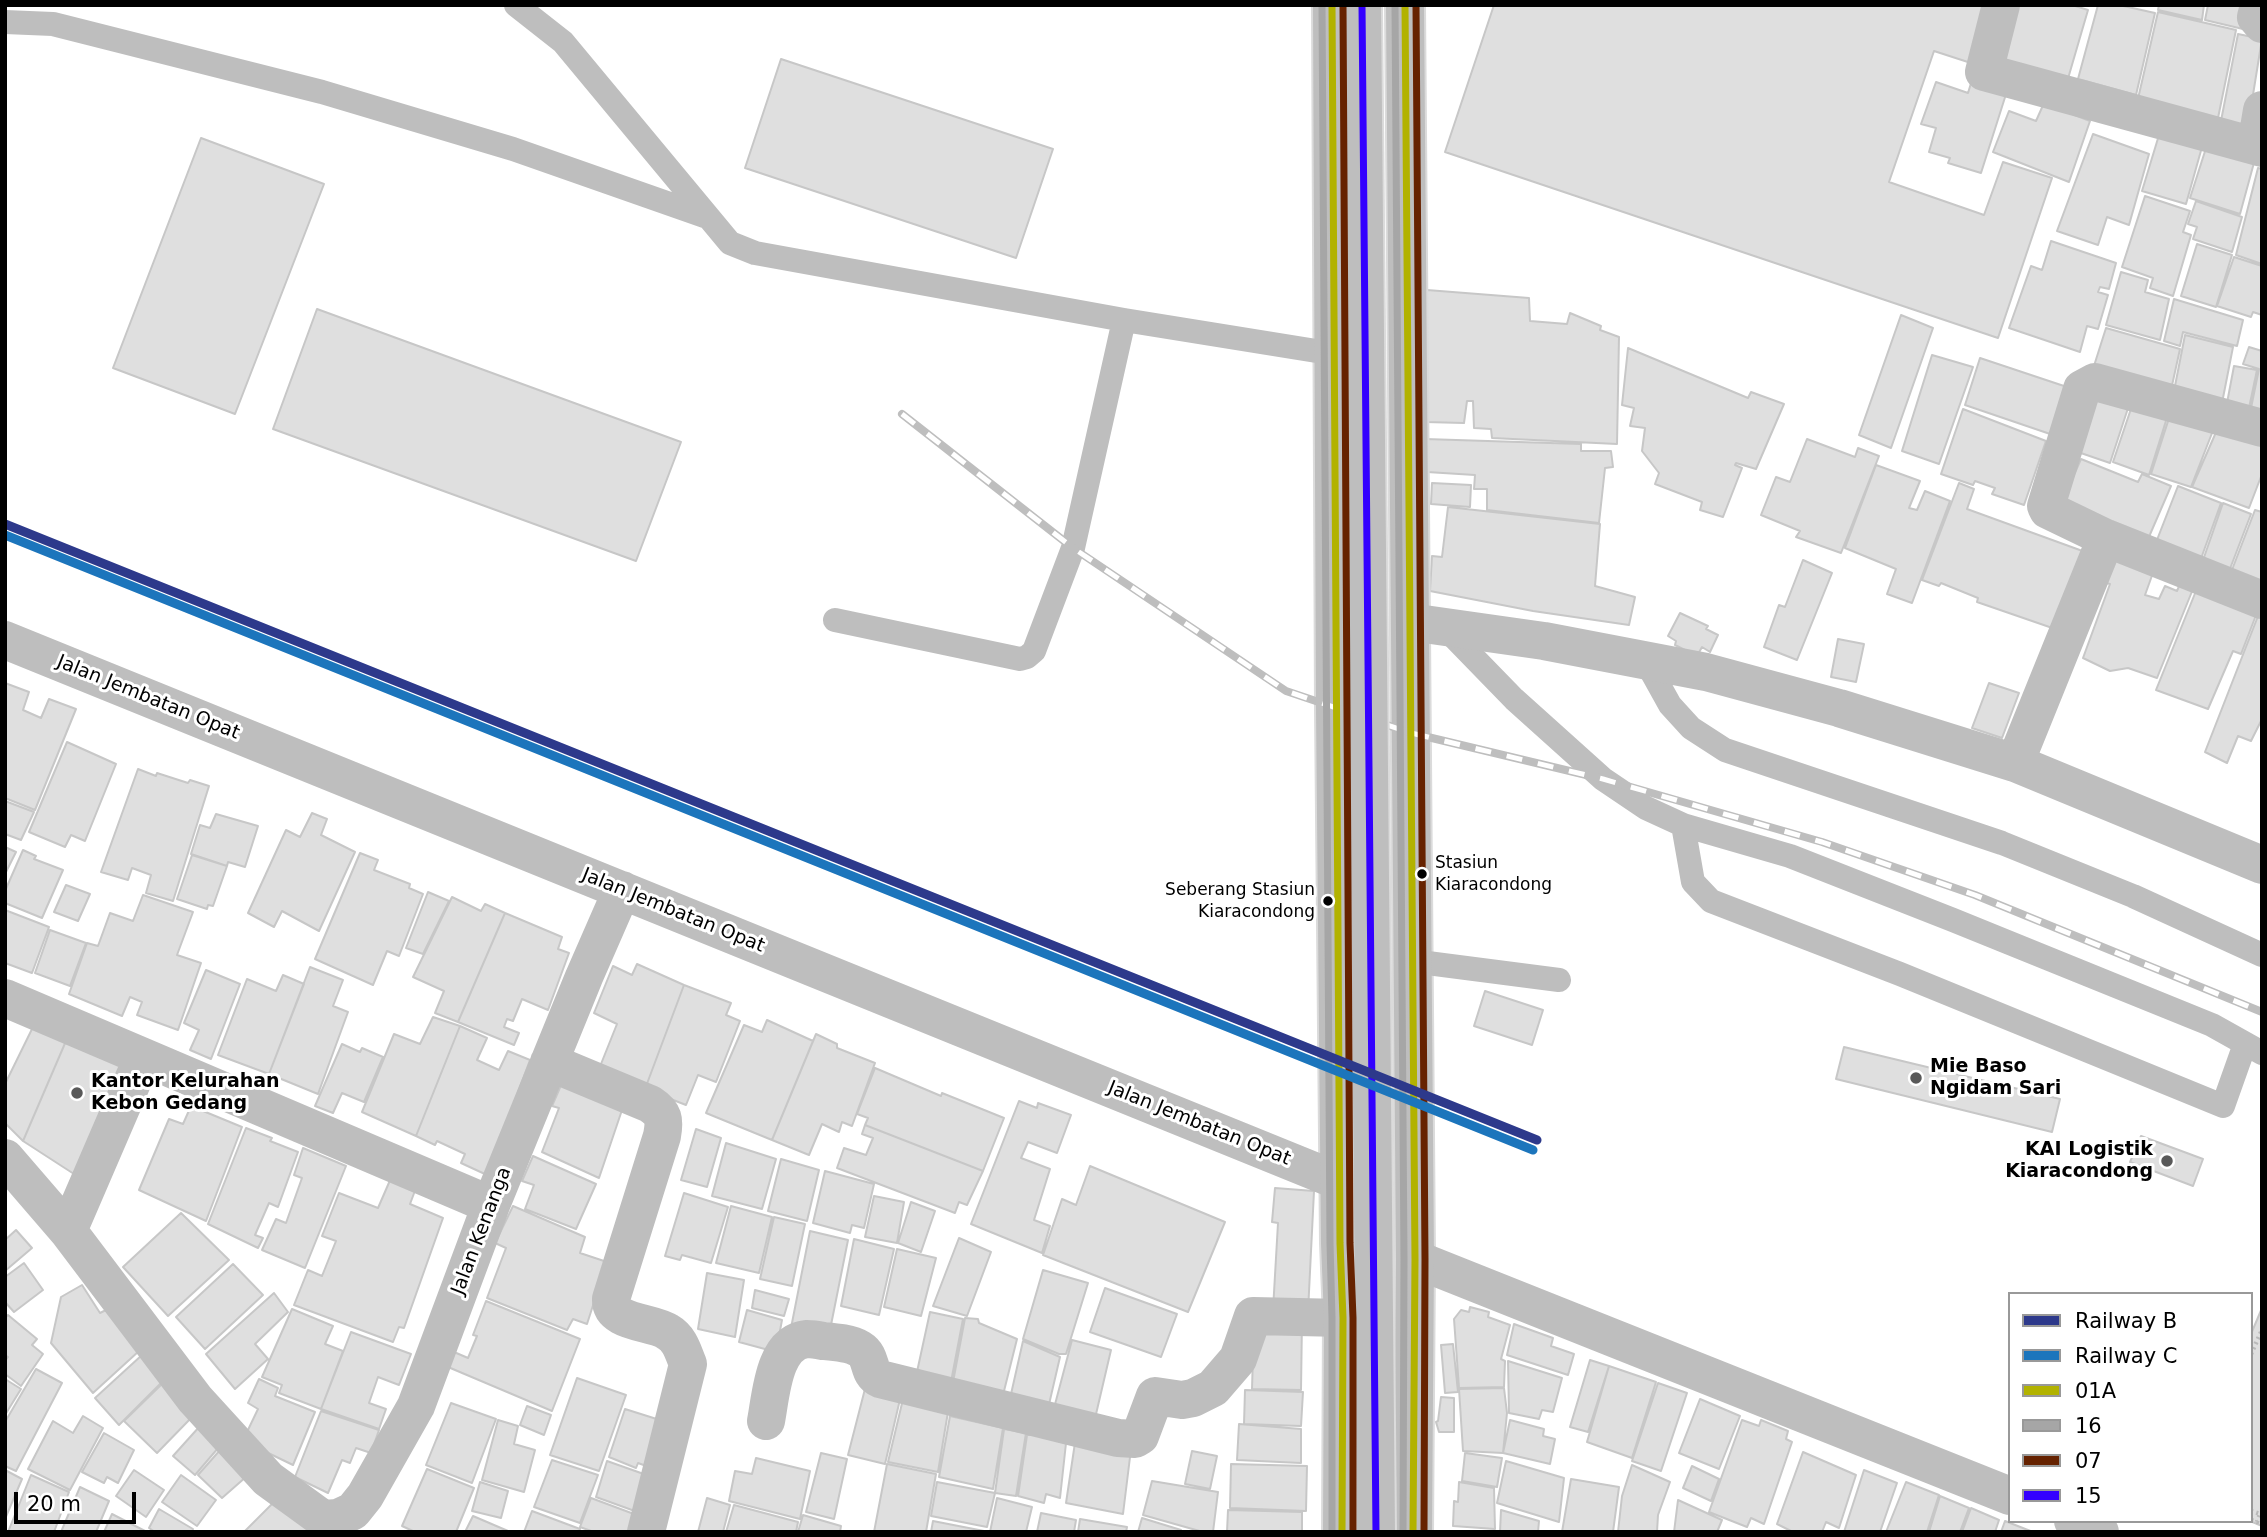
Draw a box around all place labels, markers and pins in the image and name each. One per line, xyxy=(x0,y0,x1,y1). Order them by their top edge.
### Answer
place label: Stasiun Kiaracondong xyxy=(1435,854,1552,894)
marker: Stasiun Kiaracondong xyxy=(1415,867,1429,881)
place label: Seberang Stasiun Kiaracondong xyxy=(1165,881,1315,921)
marker: Seberang Stasiun Kiaracondong xyxy=(1321,894,1335,908)
place label: Mie Baso Ngidam Sari xyxy=(1930,1056,2061,1100)
marker: Mie Baso Ngidam Sari xyxy=(1908,1070,1924,1086)
place label: Kantor Kelurahan Kebon Gedang xyxy=(91,1071,280,1115)
marker: Kantor Kelurahan Kebon Gedang xyxy=(69,1085,85,1101)
place label: KAI Logistik Kiaracondong xyxy=(2005,1139,2153,1183)
marker: KAI Logistik Kiaracondong xyxy=(2159,1153,2175,1169)

